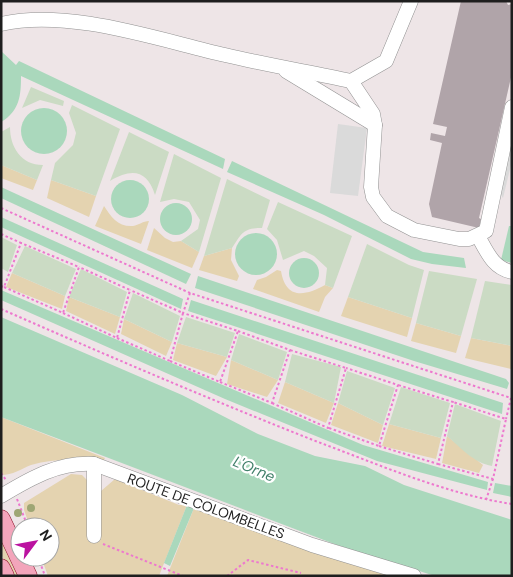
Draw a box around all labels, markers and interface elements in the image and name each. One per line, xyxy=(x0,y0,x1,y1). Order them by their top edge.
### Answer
water label: L'Orne xyxy=(230,451,278,487)
street label: ROUTE DE COLOMBELLES xyxy=(125,469,287,543)
north arrow xyxy=(10,517,60,567)
text: N xyxy=(36,526,56,544)

